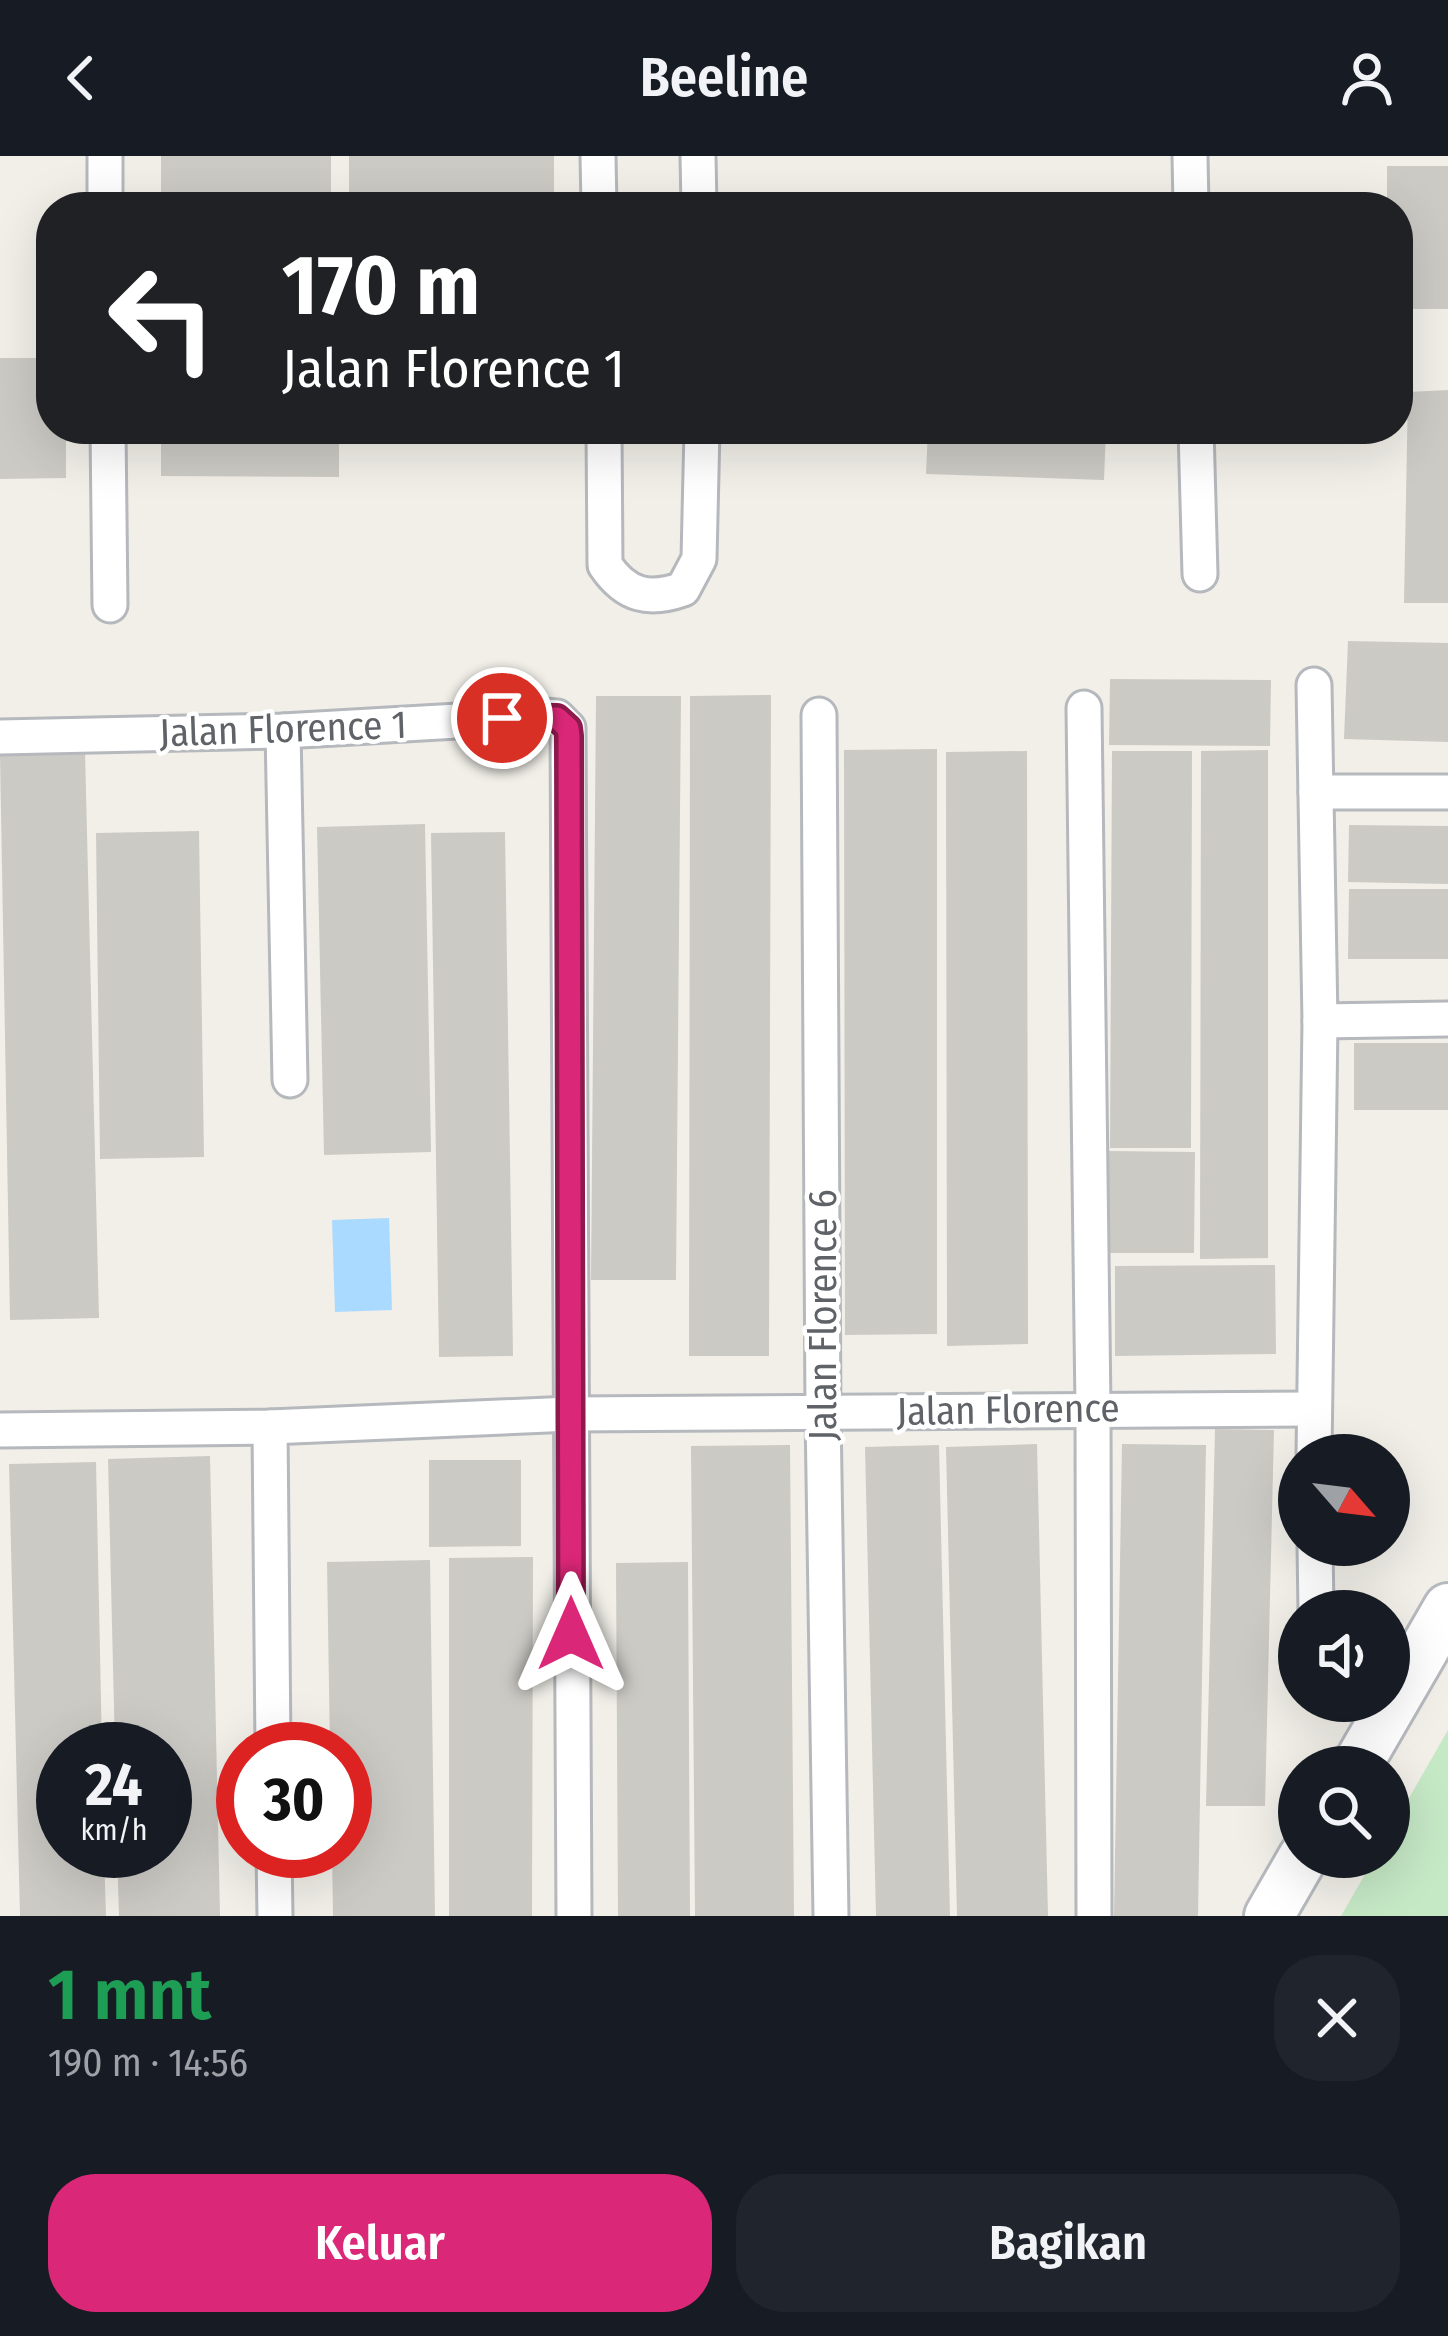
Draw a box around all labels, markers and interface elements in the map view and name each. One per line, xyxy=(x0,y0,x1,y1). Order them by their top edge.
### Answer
icon: back xyxy=(48,45,114,111)
icon: person xyxy=(1334,45,1400,111)
text: Beeline xyxy=(640,46,808,110)
text: 170 m xyxy=(282,235,480,336)
icon: left xyxy=(84,240,240,396)
text: Jalan Florence 1 xyxy=(282,337,625,401)
pin xyxy=(451,667,553,769)
icon: arrive xyxy=(469,685,535,751)
street label: Jalan Florence 1 xyxy=(158,702,408,756)
street label: Jalan Florence 6 xyxy=(800,1189,846,1441)
street label: Jalan Florence xyxy=(896,1385,1120,1435)
north arrow xyxy=(1278,1434,1410,1566)
map controls xyxy=(1278,1434,1410,1878)
position arrow xyxy=(508,1571,634,1697)
button: sound xyxy=(1278,1590,1410,1722)
speed limit sign: 30 xyxy=(216,1722,372,1878)
button: search xyxy=(1278,1746,1410,1878)
text: 24 xyxy=(85,1749,143,1821)
text: km/h xyxy=(81,1812,147,1848)
text: 1 mnt xyxy=(48,1952,211,2038)
button: close xyxy=(1274,1955,1400,2081)
text: 190 m · 14:56 xyxy=(48,2040,248,2086)
button: Keluar xyxy=(48,2174,712,2312)
button: Bagikan xyxy=(736,2174,1400,2312)

